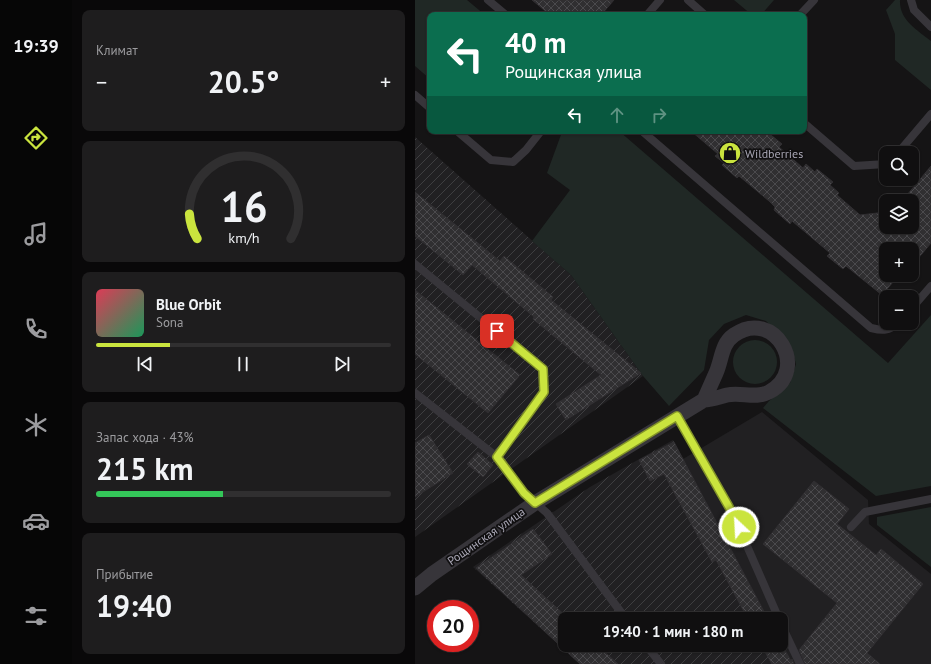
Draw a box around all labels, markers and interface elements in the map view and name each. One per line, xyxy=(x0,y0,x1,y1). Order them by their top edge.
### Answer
text: 40 m xyxy=(505,24,566,61)
icon: left xyxy=(439,28,491,80)
text: 19:39 xyxy=(13,34,59,57)
text: Климат xyxy=(96,42,138,59)
text: Рощинская улица xyxy=(505,60,642,83)
text: 20.5° xyxy=(208,62,279,101)
text: − xyxy=(96,68,107,96)
text: + xyxy=(380,68,391,96)
icon: left xyxy=(564,104,586,126)
icon: ahead xyxy=(606,104,628,126)
icon: right xyxy=(648,104,670,126)
icon: directions xyxy=(22,124,50,152)
shop icon: Wildberries xyxy=(717,140,743,166)
place label: Wildberries xyxy=(745,146,803,161)
map controls xyxy=(879,146,919,330)
button: search xyxy=(879,146,919,186)
text: 16 xyxy=(220,180,267,233)
button: layers xyxy=(879,194,919,234)
icon: music xyxy=(22,220,50,248)
text: km/h xyxy=(228,228,259,247)
button: + xyxy=(879,242,919,282)
button: − xyxy=(879,290,919,330)
text: Blue Orbit xyxy=(156,295,221,314)
text: Sona xyxy=(156,314,183,331)
pin xyxy=(480,314,514,348)
icon: phone xyxy=(22,315,50,343)
icon: arrive xyxy=(486,320,508,342)
icon: previous xyxy=(134,353,156,375)
icon: pause xyxy=(232,353,254,375)
icon: next xyxy=(331,353,353,375)
icon: climate xyxy=(22,411,50,439)
text: Запас хода · 43% xyxy=(96,429,194,446)
text: 215 km xyxy=(96,449,194,488)
street label: Рощинская улица xyxy=(444,504,528,568)
position arrow xyxy=(718,506,760,548)
icon: car xyxy=(22,507,50,535)
text: Прибытие xyxy=(96,566,153,583)
text: 19:40 xyxy=(96,586,172,625)
speed limit sign: 20 xyxy=(427,600,479,652)
icon: filters xyxy=(22,602,50,630)
text: 19:40 · 1 мин · 180 m xyxy=(603,622,743,641)

